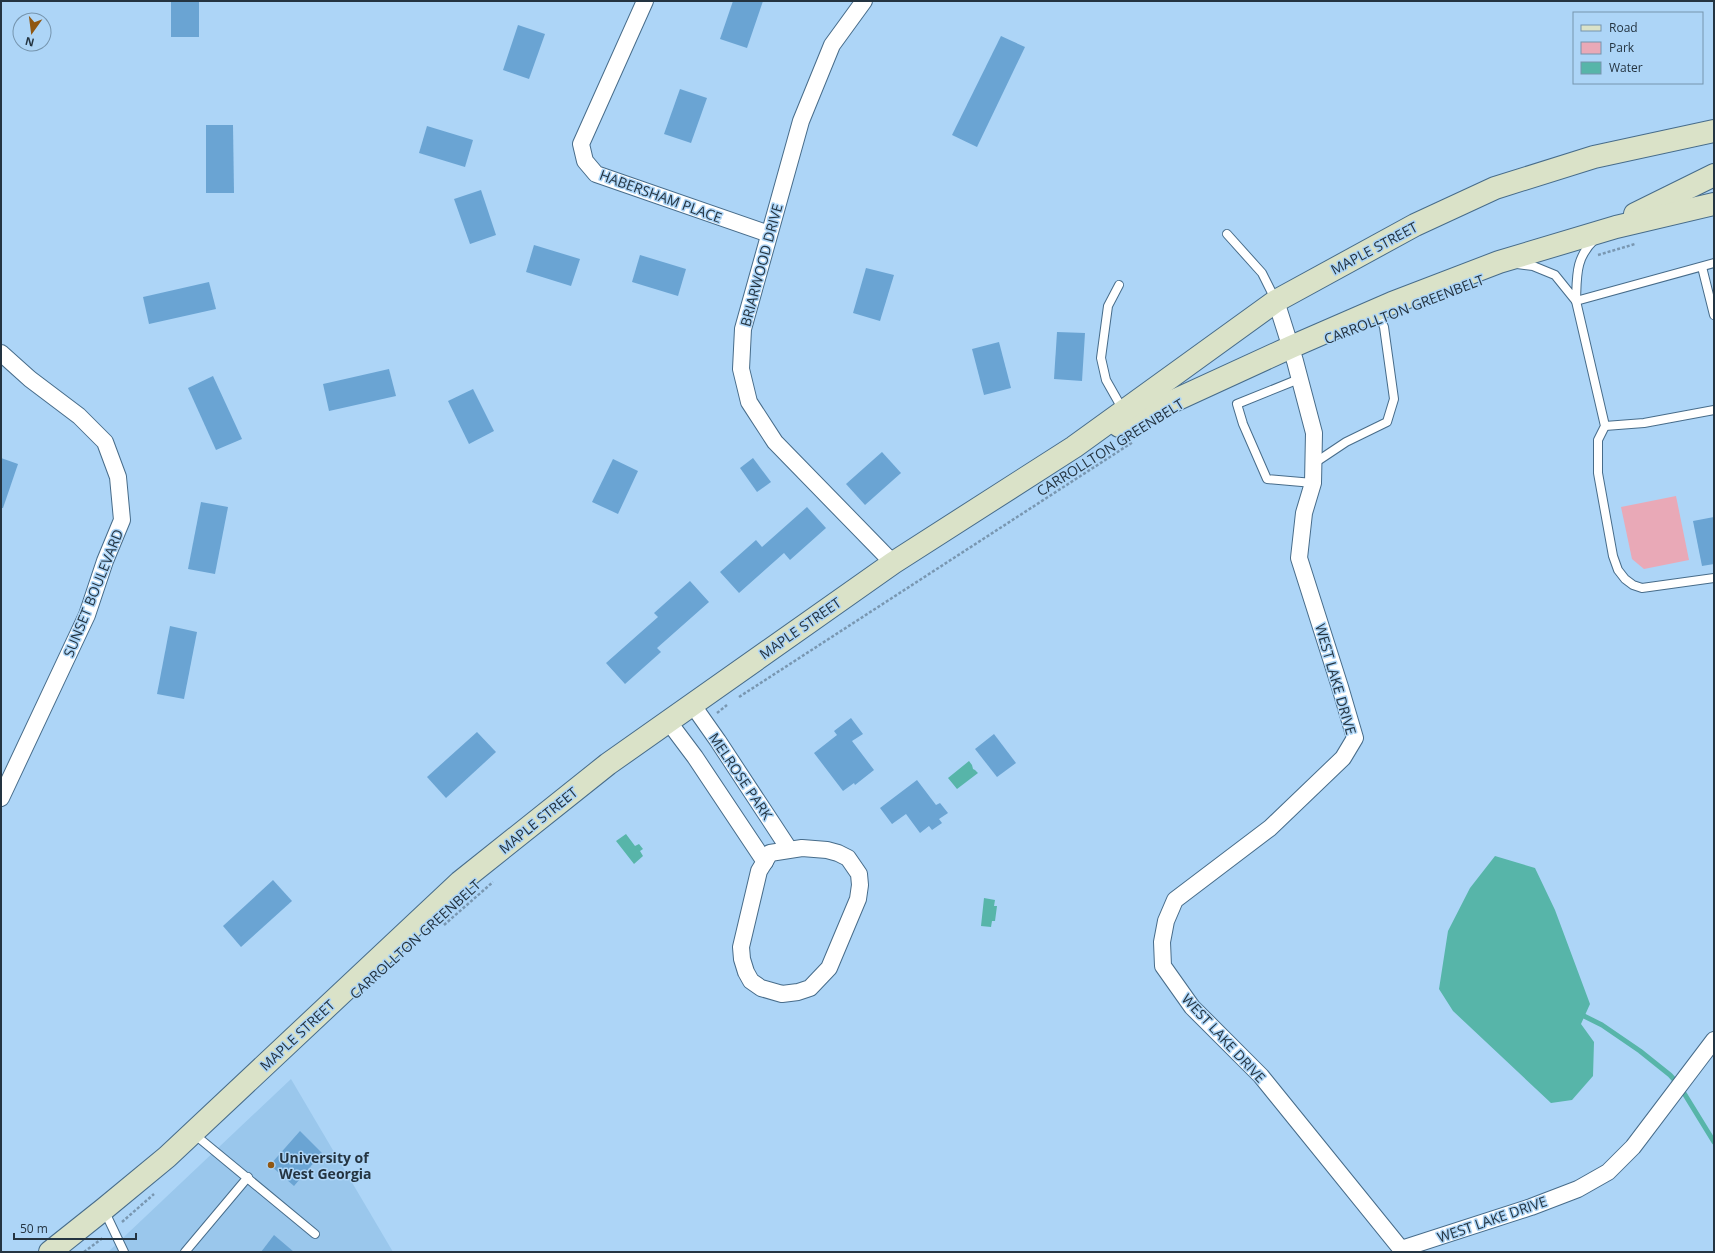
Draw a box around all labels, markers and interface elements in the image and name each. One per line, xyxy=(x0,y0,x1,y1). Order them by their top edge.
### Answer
north arrow xyxy=(12,12,52,52)
legend xyxy=(1573,12,1703,84)
text: Road xyxy=(1609,19,1638,36)
text: N xyxy=(23,34,36,51)
text: Park xyxy=(1609,39,1635,56)
text: Water xyxy=(1609,59,1643,76)
street label: HABERSHAM PLACE xyxy=(597,165,725,227)
street label: BRIARWOOD DRIVE xyxy=(735,201,787,329)
street label: MAPLE STREET xyxy=(1327,217,1421,279)
street label: CARROLLTON GREENBELT xyxy=(1321,270,1487,348)
street label: CARROLLTON GREENBELT xyxy=(1033,394,1187,500)
street label: SUNSET BOULEVARD xyxy=(59,526,127,660)
street label: MAPLE STREET xyxy=(755,593,845,663)
street label: WEST LAKE DRIVE xyxy=(1311,621,1361,737)
street label: MELROSE PARK xyxy=(705,729,777,823)
street label: MAPLE STREET xyxy=(495,782,581,858)
street label: CARROLLTON GREENBELT xyxy=(345,875,485,1003)
street label: WEST LAKE DRIVE xyxy=(1178,990,1270,1086)
street label: MAPLE STREET xyxy=(255,995,339,1075)
place label: University of West Georgia xyxy=(279,1148,372,1183)
marker: University of West Georgia xyxy=(266,1160,276,1170)
street label: WEST LAKE DRIVE xyxy=(1435,1191,1549,1247)
scale bar xyxy=(14,1215,136,1241)
text: 50 m xyxy=(20,1220,48,1237)

